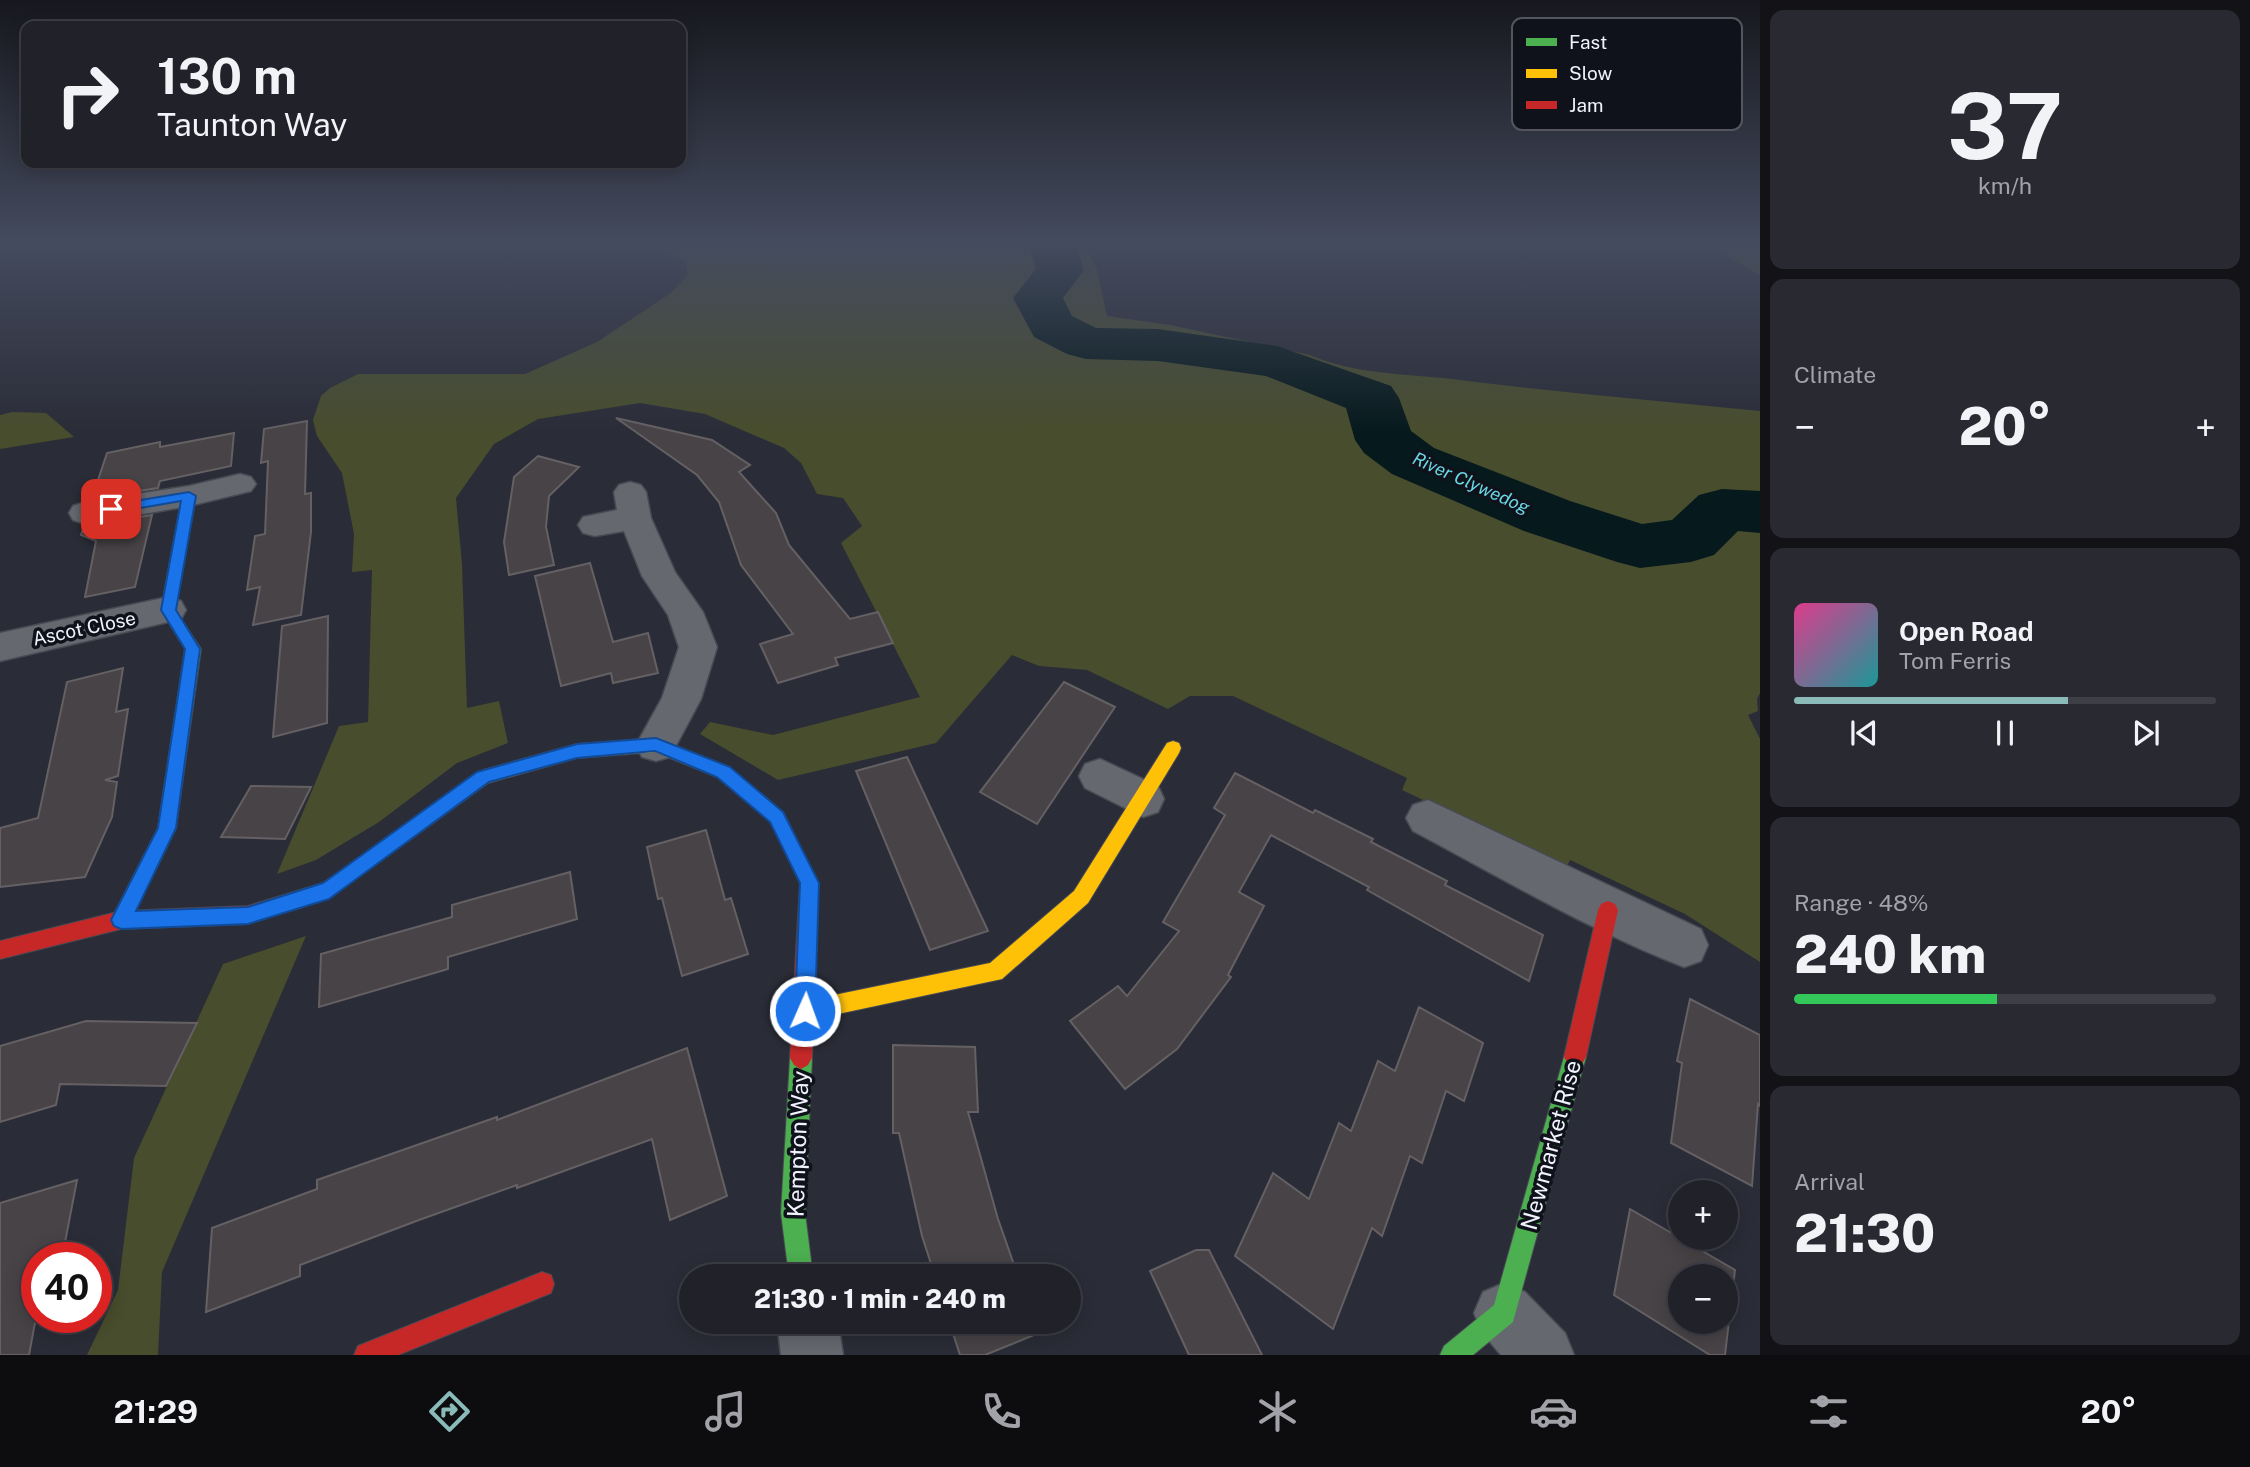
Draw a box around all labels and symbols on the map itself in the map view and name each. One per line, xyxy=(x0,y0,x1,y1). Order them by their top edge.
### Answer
legend xyxy=(1512,18,1742,130)
text: Fast xyxy=(1569,31,1607,53)
text: Slow xyxy=(1569,62,1613,84)
text: Jam xyxy=(1569,94,1603,116)
water label: River Clywedog xyxy=(1410,447,1533,518)
pin xyxy=(81,479,141,539)
street label: Ascot Close xyxy=(30,606,138,650)
position arrow xyxy=(768,974,842,1048)
street label: Newmarket Rise xyxy=(1515,1057,1586,1233)
street label: Kempton Way xyxy=(781,1070,814,1218)
speed limit sign: 40 xyxy=(21,1242,112,1333)

